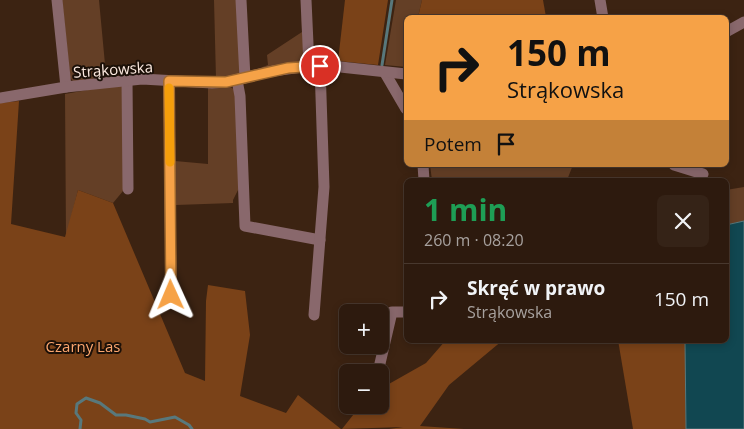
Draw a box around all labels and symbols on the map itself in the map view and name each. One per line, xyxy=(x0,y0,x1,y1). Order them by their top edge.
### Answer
pin xyxy=(299,45,341,87)
street label: Strąkowska xyxy=(72,56,154,82)
position arrow xyxy=(144,268,196,320)
park label: Czarny Las xyxy=(46,336,120,356)

